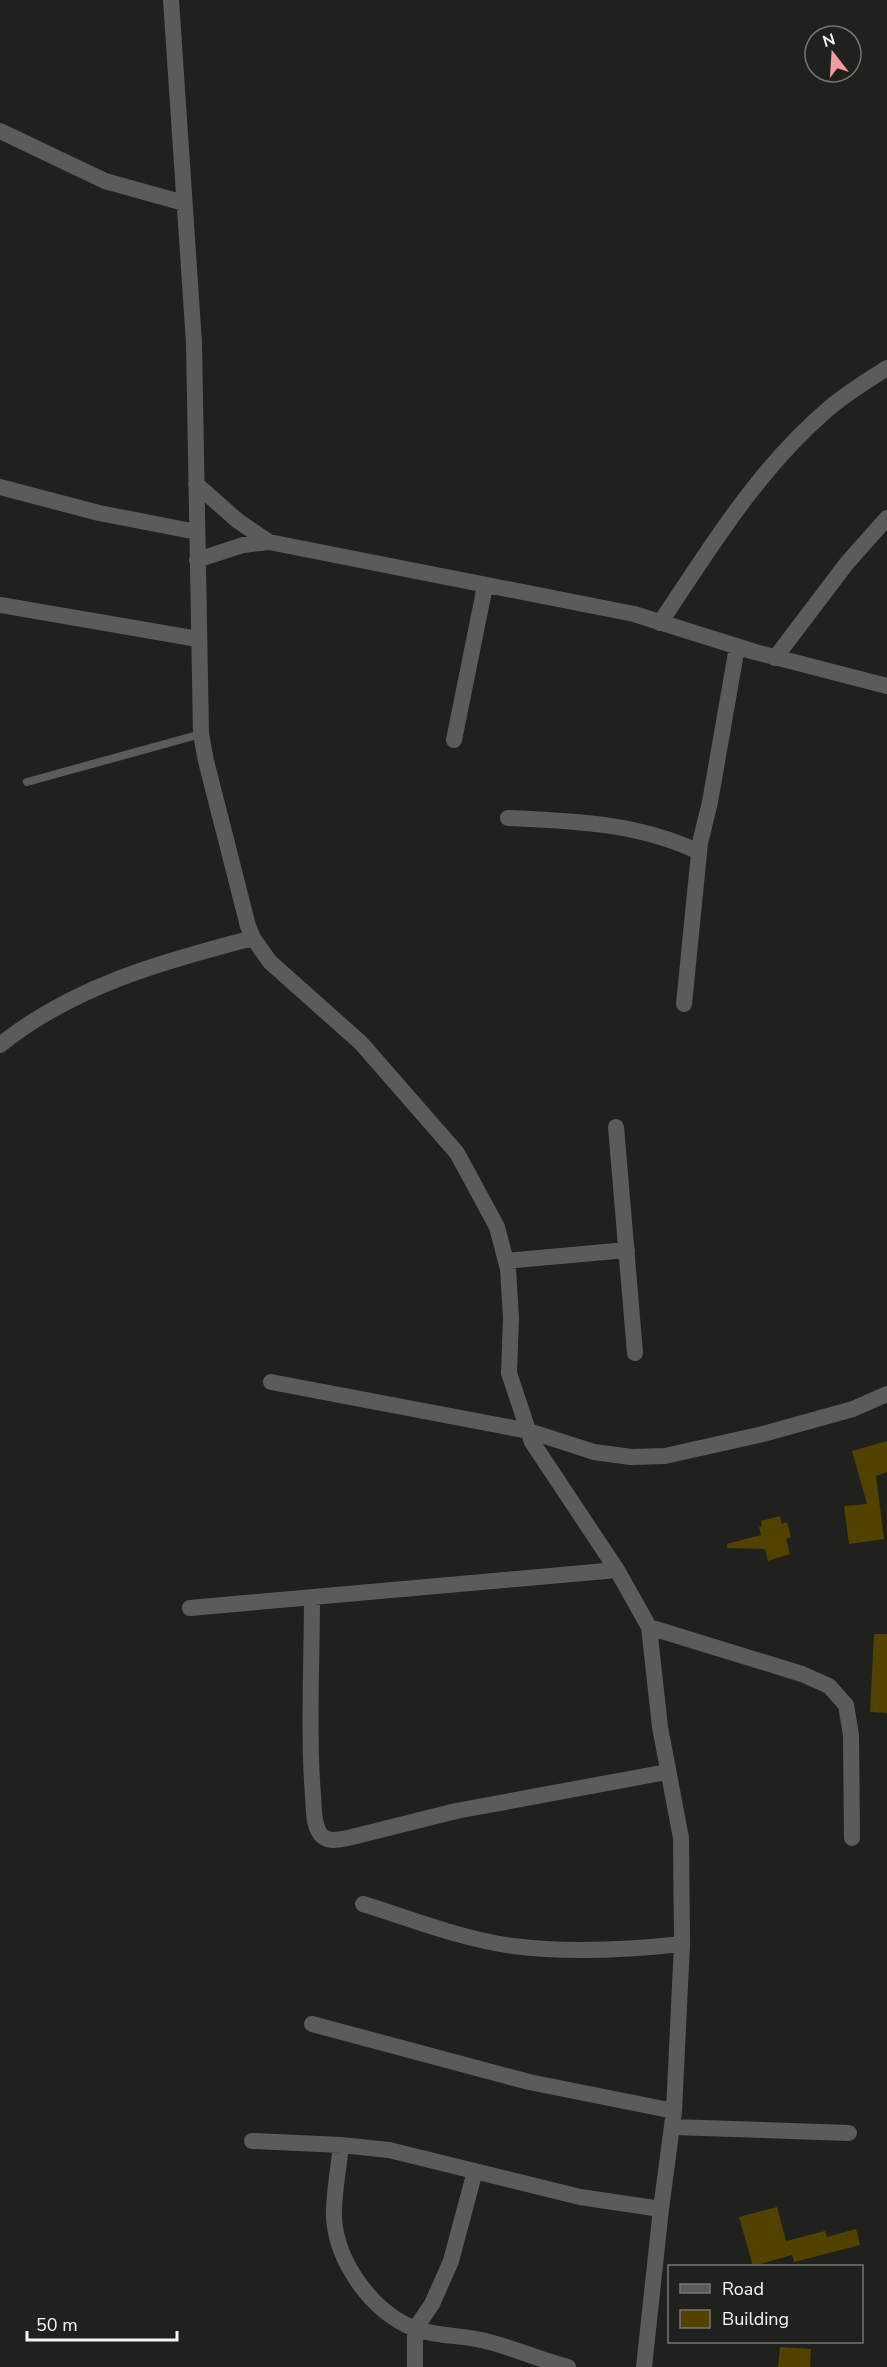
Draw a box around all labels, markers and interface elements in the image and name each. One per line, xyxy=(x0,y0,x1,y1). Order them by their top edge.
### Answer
north arrow xyxy=(803,24,863,84)
text: N xyxy=(820,28,838,53)
legend xyxy=(668,2265,863,2343)
text: Road xyxy=(722,2277,764,2301)
scale bar xyxy=(27,2304,177,2342)
text: Building xyxy=(722,2307,789,2331)
text: 50 m xyxy=(36,2313,78,2337)

